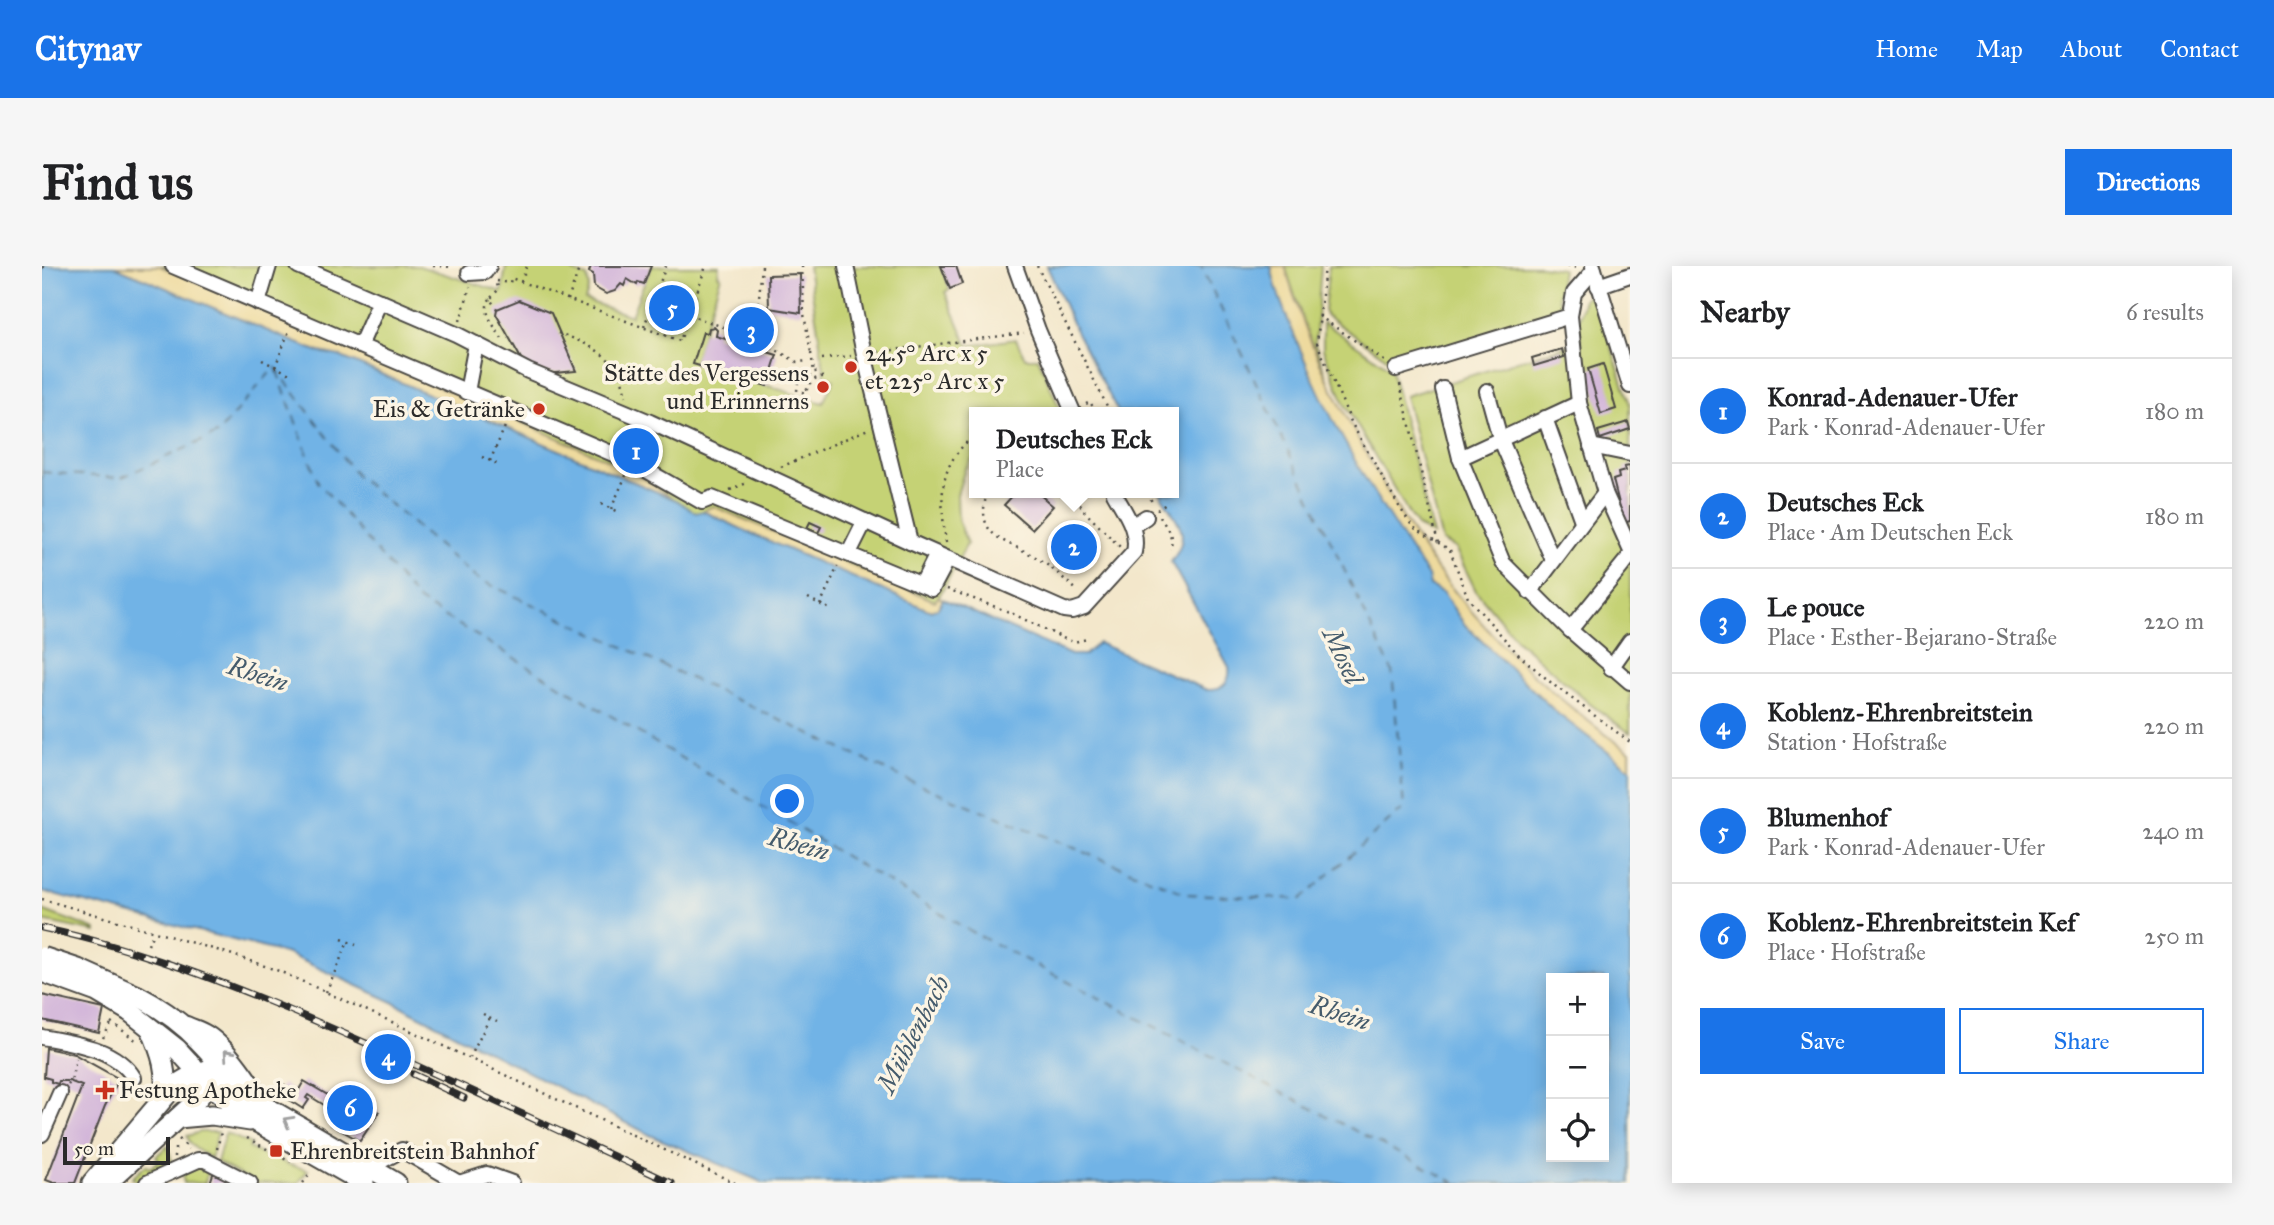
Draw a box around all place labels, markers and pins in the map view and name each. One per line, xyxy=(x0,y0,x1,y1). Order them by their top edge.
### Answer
pin: 5 xyxy=(649,282,695,334)
pin: 3 xyxy=(728,304,774,356)
place label: 24.5° Arc x 5 et 225° Arc x 5 xyxy=(865,338,1004,396)
place label: Stätte des Vergessens und Erinnerns xyxy=(604,358,809,416)
marker: 24.5° Arc x 5 et 225° Arc x 5 xyxy=(843,359,859,375)
marker: Stätte des Vergessens und Erinnerns xyxy=(815,379,831,395)
place label: Eis & Getränke xyxy=(373,394,525,424)
marker: Eis & Getränke xyxy=(531,401,547,417)
pin: 1 xyxy=(613,425,659,477)
pin: 2 xyxy=(1051,521,1097,573)
pin: 4 xyxy=(365,1031,411,1083)
place label: Festung Apotheke xyxy=(119,1075,297,1105)
marker: Festung Apotheke xyxy=(97,1082,113,1098)
pin: 6 xyxy=(327,1082,373,1134)
place label: Ehrenbreitstein Bahnhof xyxy=(290,1136,539,1166)
marker: Ehrenbreitstein Bahnhof xyxy=(268,1143,284,1159)

